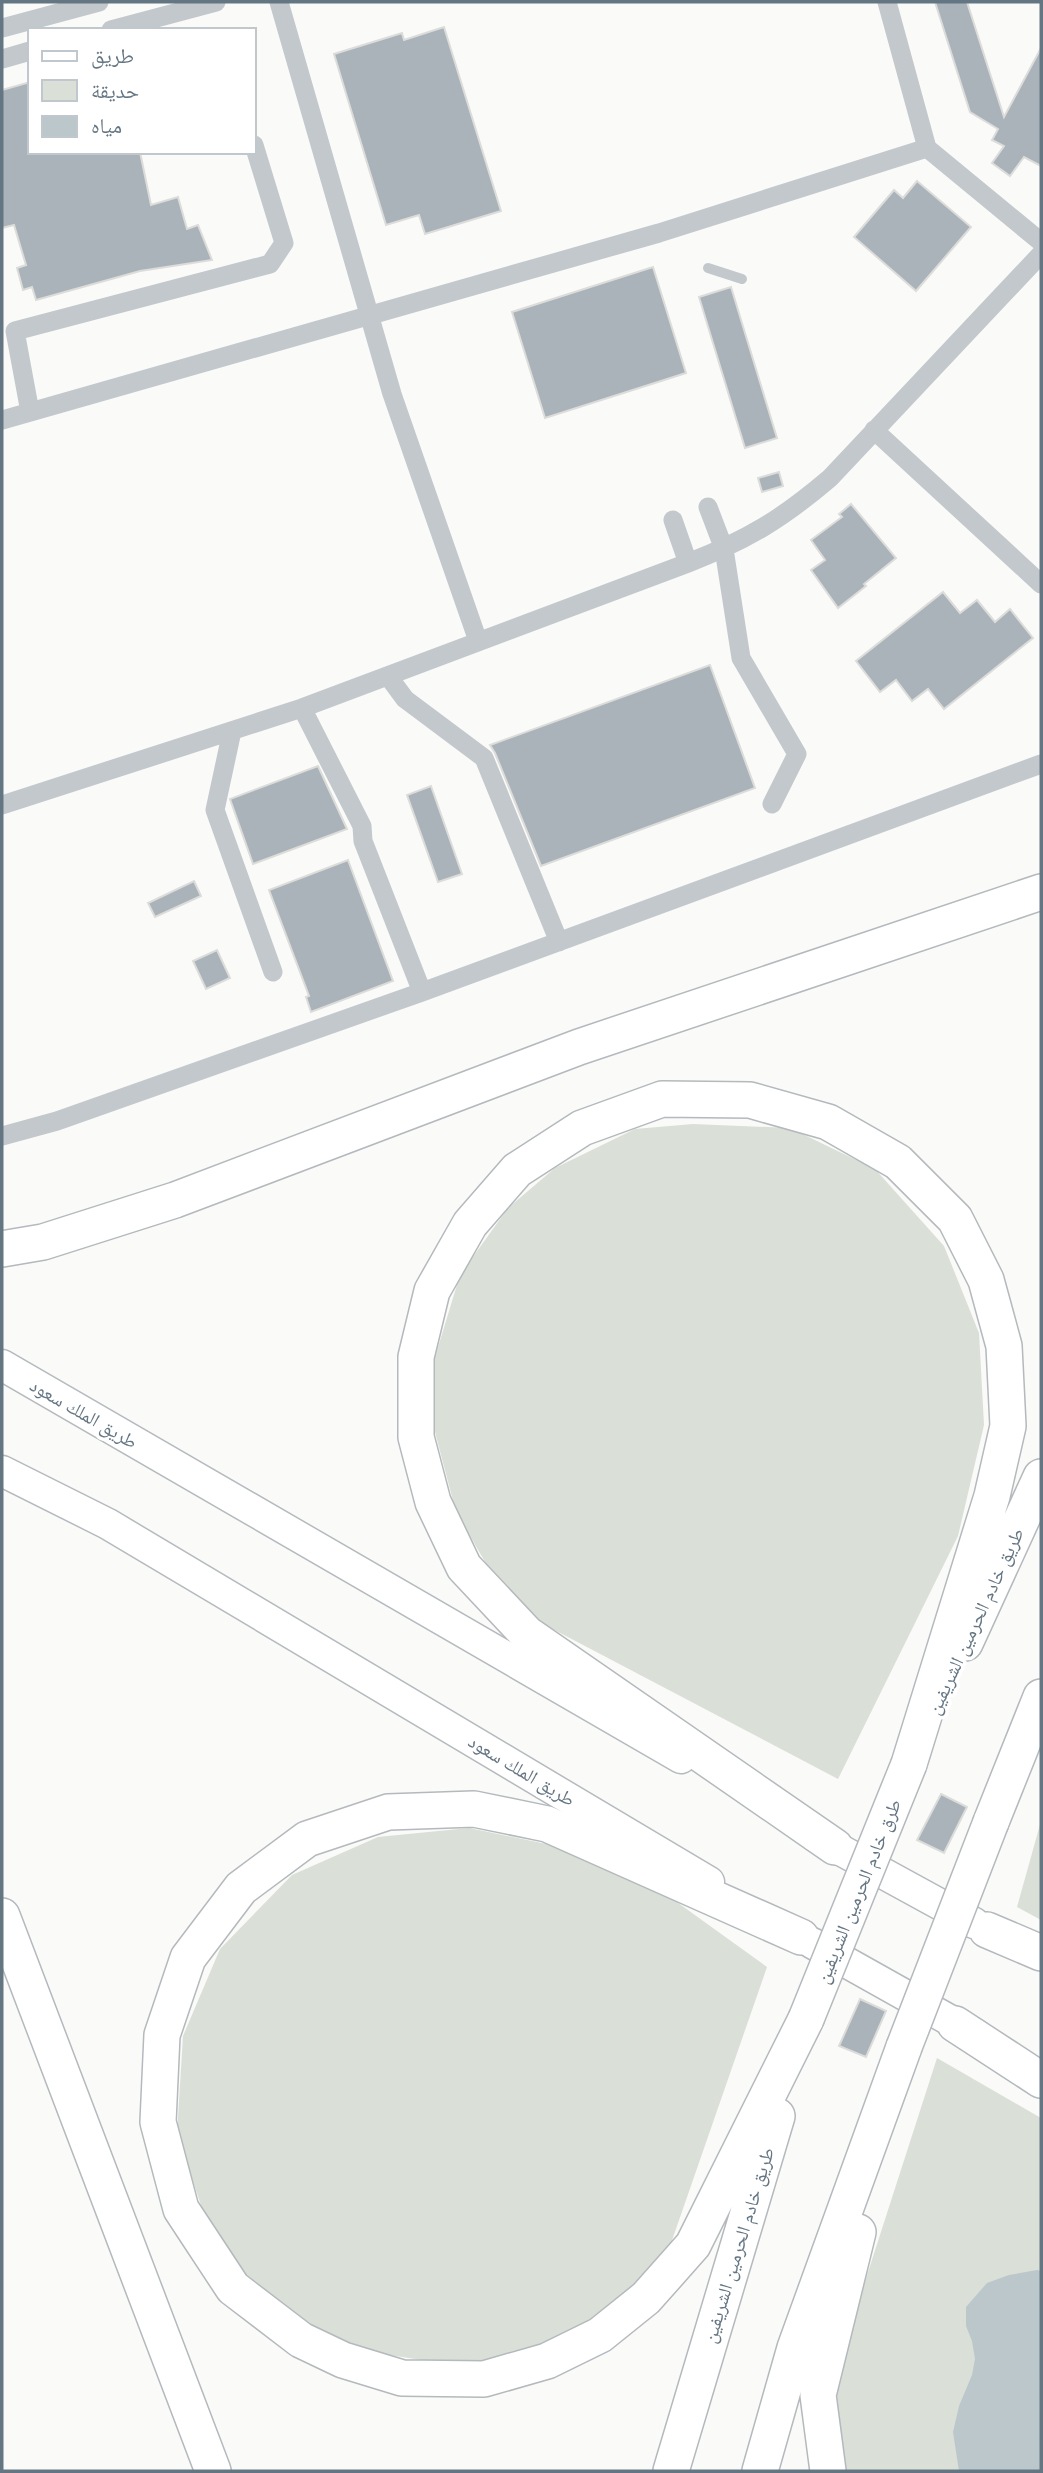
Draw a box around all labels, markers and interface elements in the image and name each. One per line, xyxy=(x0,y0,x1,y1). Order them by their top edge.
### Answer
legend xyxy=(28,28,256,154)
text: طريق xyxy=(91,42,134,69)
text: حديقة xyxy=(91,77,139,103)
text: مياه xyxy=(91,112,122,138)
street label: طريق الملك سعود xyxy=(26,1372,142,1454)
street label: طريق خادم الحرمين الشريفين xyxy=(921,1524,1031,1719)
street label: طريق الملك سعود xyxy=(464,1729,580,1811)
street label: طرق خادم الحرمين الشريفين xyxy=(810,1795,908,1988)
street label: طريق خادم الحرمين الشريفين xyxy=(697,2144,781,2346)

